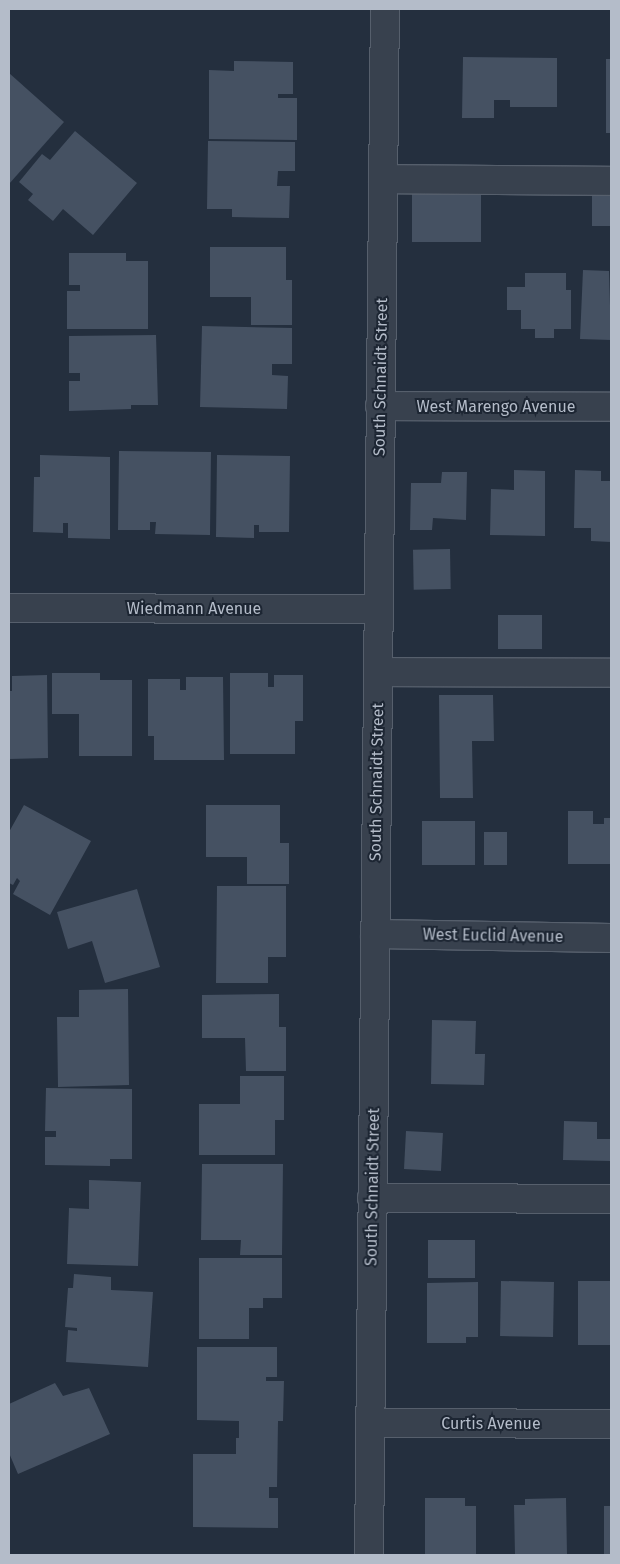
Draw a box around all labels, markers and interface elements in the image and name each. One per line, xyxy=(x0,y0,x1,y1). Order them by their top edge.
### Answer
street label: South Schnaidt Street xyxy=(370,298,392,456)
street label: West Marengo Avenue xyxy=(417,397,575,417)
street label: Wiedmann Avenue xyxy=(127,599,261,619)
street label: South Schnaidt Street xyxy=(366,703,388,861)
street label: West Euclid Avenue xyxy=(423,925,563,947)
street label: South Schnaidt Street xyxy=(362,1108,384,1266)
street label: Curtis Avenue xyxy=(441,1414,541,1434)

